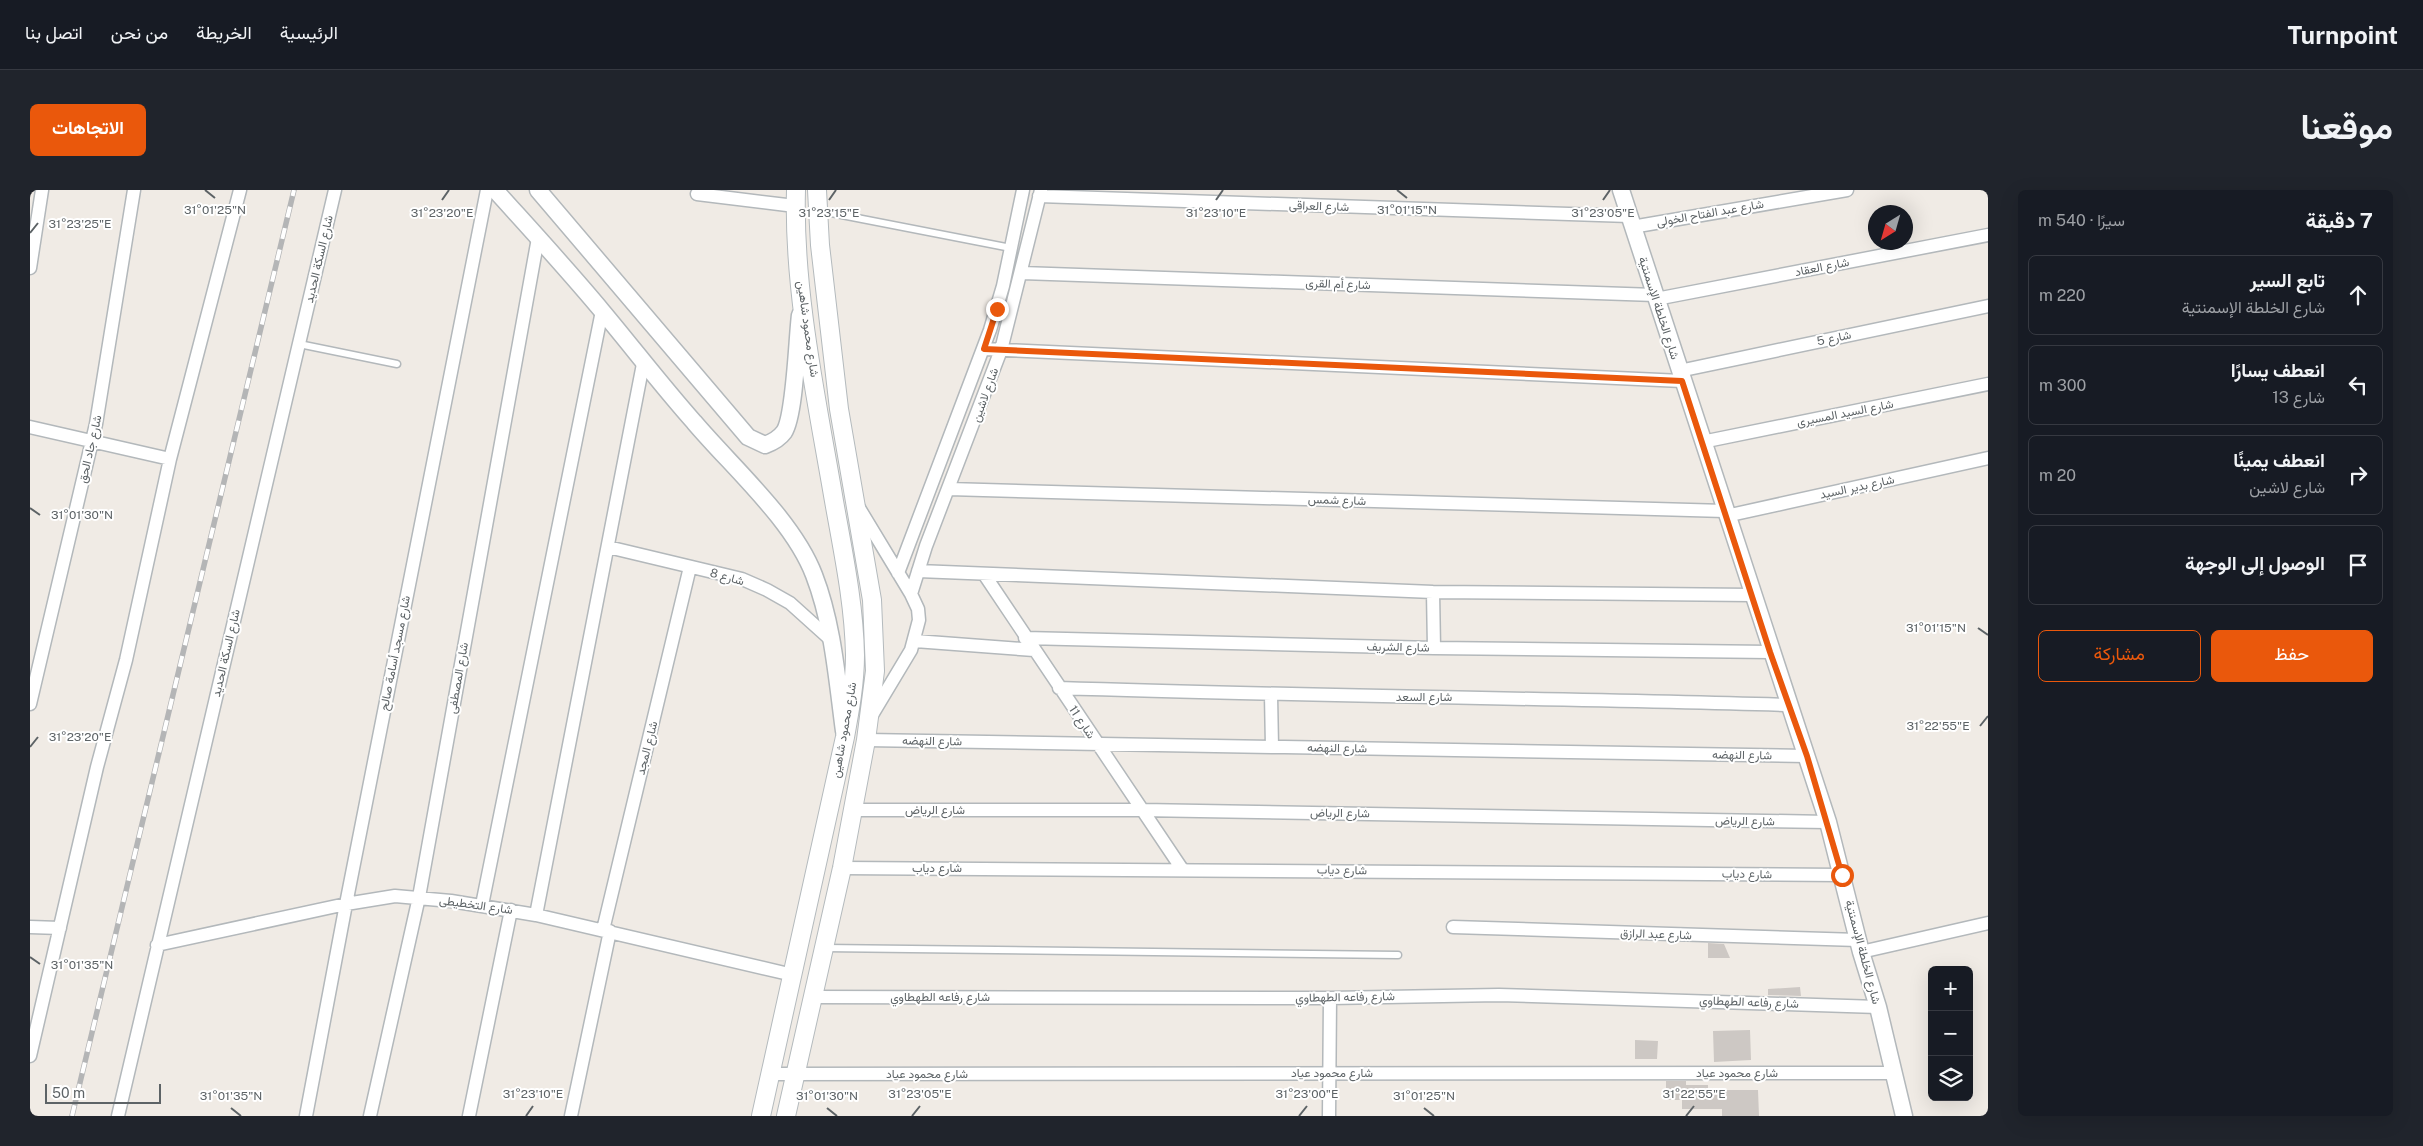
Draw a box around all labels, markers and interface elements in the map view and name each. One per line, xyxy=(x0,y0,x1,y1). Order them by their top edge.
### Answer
text: Turnpoint xyxy=(2288,21,2398,49)
text: اتصل بنا xyxy=(25,22,83,43)
text: من نحن xyxy=(111,22,168,43)
text: الخريطة xyxy=(196,22,252,43)
text: الرئيسية xyxy=(280,22,338,43)
button: الاتجاهات xyxy=(30,104,146,156)
text: موقعنا xyxy=(2300,106,2393,147)
street label: شارع عبد الفتاح الخولى xyxy=(1655,197,1765,231)
street label: شارع العراقى xyxy=(1289,198,1349,216)
text: 31°01'25"N xyxy=(184,203,246,217)
text: 31°01'15"N xyxy=(1377,203,1437,217)
north arrow xyxy=(1868,205,1913,250)
text: 31°23'20"E xyxy=(411,206,473,220)
text: 31°23'15"E xyxy=(799,206,859,220)
text: 31°23'10"E xyxy=(1186,206,1246,220)
text: 31°23'05"E xyxy=(1571,206,1635,220)
text: 7 دقيقة xyxy=(2306,208,2373,233)
text: سيرًا · 540 m xyxy=(2038,211,2125,230)
street label: شارع السكة الحديد xyxy=(302,214,338,305)
text: 31°23'25"E xyxy=(48,217,112,231)
street label: شارع الخلطة الإسمنتية xyxy=(1634,255,1682,362)
street label: شارع العقاد xyxy=(1794,255,1851,281)
text: تابع السير xyxy=(2250,269,2325,291)
street label: شارع أم القرى xyxy=(1305,276,1371,294)
street label: شارع محمود شاهين xyxy=(792,280,822,378)
icon: ahead xyxy=(2344,281,2372,309)
text: 220 m xyxy=(2039,286,2086,305)
route end xyxy=(986,298,1009,321)
text: شارع الخلطة الإسمنتية xyxy=(2182,298,2325,317)
street label: شارع 5 xyxy=(1816,328,1853,350)
text: انعطف يسارًا xyxy=(2231,359,2325,381)
street label: شارع لاشين xyxy=(969,366,1003,425)
icon: left xyxy=(2344,371,2372,399)
text: 300 m xyxy=(2039,376,2086,395)
text: شارع 13 xyxy=(2272,388,2325,407)
street label: شارع السيد المسيرى xyxy=(1795,397,1895,431)
street label: شارع جاد الحق xyxy=(75,414,107,485)
text: انعطف يمينًا xyxy=(2233,449,2325,471)
icon: right xyxy=(2344,461,2372,489)
text: 20 m xyxy=(2039,466,2076,485)
street label: شارع بدير السيد xyxy=(1818,472,1896,504)
text: شارع لاشين xyxy=(2249,478,2325,497)
street label: شارع شمس xyxy=(1308,492,1366,510)
text: 31°01'30"N xyxy=(51,508,113,522)
icon: arrive xyxy=(2344,551,2372,579)
text: الوصول إلى الوجهة xyxy=(2185,552,2325,574)
street label: شارع 8 xyxy=(708,566,746,590)
street label: شارع مسجد أسامة صالح xyxy=(377,594,415,712)
street label: شارع السكة الحديد xyxy=(209,608,245,699)
text: 31°01'15"N xyxy=(1906,621,1966,635)
button: مشاركة xyxy=(2038,630,2201,682)
button: حفظ xyxy=(2211,630,2373,682)
street label: شارع الشريف xyxy=(1366,639,1430,657)
street label: شارع المصطفى xyxy=(445,641,473,715)
street label: شارع محمود شاهين xyxy=(829,681,861,779)
street label: شارع السعد xyxy=(1396,690,1452,706)
street label: شارع 11 xyxy=(1064,703,1098,742)
text: 31°22'55"E xyxy=(1906,719,1970,733)
street label: شارع المجد xyxy=(634,720,662,777)
text: 31°23'20"E xyxy=(49,730,111,744)
street label: شارع النهضه xyxy=(902,733,962,751)
street label: شارع النهضه xyxy=(1307,740,1367,758)
street label: شارع النهضه xyxy=(1712,747,1772,765)
street label: شارع الرياض xyxy=(905,803,965,819)
street label: شارع الرياض xyxy=(1310,805,1370,823)
street label: شارع الرياض xyxy=(1715,813,1775,831)
street label: شارع دياب xyxy=(912,861,962,877)
street label: شارع دياب xyxy=(1317,863,1367,879)
route start xyxy=(1831,864,1854,887)
street label: شارع دياب xyxy=(1722,867,1772,883)
street label: شارع التخطيطى xyxy=(438,893,514,919)
street label: شارع الخلطة الإسمنتية xyxy=(1840,898,1884,1006)
street label: شارع عبد الرازق xyxy=(1620,926,1692,944)
text: 31°01'35"N xyxy=(51,958,113,972)
map controls xyxy=(1928,966,1973,1101)
button: + xyxy=(1928,966,1973,1011)
street label: شارع رفاعه الطهطاوي xyxy=(1295,989,1395,1008)
street label: شارع رفاعه الطهطاوي xyxy=(890,990,990,1007)
street label: شارع رفاعه الطهطاوي xyxy=(1699,993,1799,1014)
button: − xyxy=(1928,1011,1973,1056)
button: layers xyxy=(1928,1056,1973,1101)
street label: شارع محمود عياد xyxy=(1291,1066,1373,1082)
street label: شارع محمود عياد xyxy=(1696,1066,1778,1082)
street label: شارع محمود عياد xyxy=(886,1067,968,1083)
scale bar xyxy=(45,1081,161,1104)
text: 50 m xyxy=(52,1085,85,1101)
text: 31°23'10"E xyxy=(503,1087,563,1101)
text: 31°23'05"E xyxy=(888,1087,952,1101)
text: 31°23'00"E xyxy=(1276,1087,1338,1101)
text: 31°22'55"E xyxy=(1662,1087,1726,1101)
text: 31°01'35"N xyxy=(200,1089,262,1103)
text: 31°01'30"N xyxy=(796,1089,858,1103)
text: 31°01'25"N xyxy=(1393,1089,1455,1103)

